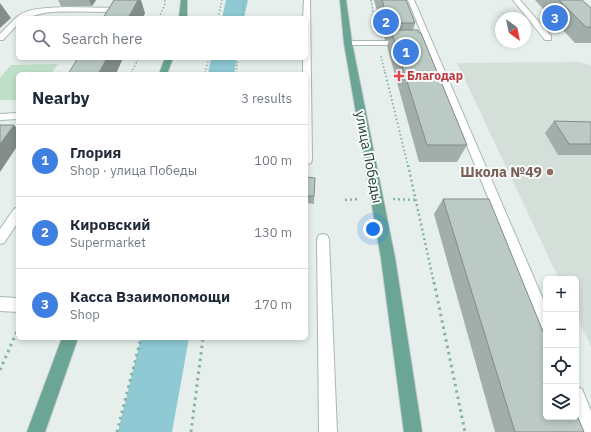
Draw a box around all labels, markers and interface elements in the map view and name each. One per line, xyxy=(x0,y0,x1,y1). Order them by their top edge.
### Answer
pin: 3 xyxy=(542,3,568,33)
pin: 2 xyxy=(373,7,399,37)
north arrow xyxy=(495,12,531,48)
search box xyxy=(16,16,308,60)
icon: search xyxy=(30,27,52,49)
text: Search here xyxy=(62,29,142,48)
pin: 1 xyxy=(393,37,419,67)
place label: Благодар xyxy=(407,68,463,83)
marker: Благодар xyxy=(394,71,404,81)
text: Nearby xyxy=(32,87,90,109)
text: 3 results xyxy=(241,90,292,107)
street label: улица Победы xyxy=(351,109,387,205)
text: Глория xyxy=(70,143,121,162)
text: 1 xyxy=(41,152,49,169)
text: 100 m xyxy=(254,152,292,169)
text: Shop · улица Победы xyxy=(70,162,197,179)
place label: Школа №49 xyxy=(460,163,542,181)
marker: Школа №49 xyxy=(545,167,555,177)
text: Кировский xyxy=(70,215,151,234)
your location xyxy=(363,219,383,239)
text: 2 xyxy=(41,224,49,241)
text: 130 m xyxy=(254,224,292,241)
text: Supermarket xyxy=(70,234,146,251)
map controls xyxy=(543,276,579,420)
button: + xyxy=(543,276,579,312)
text: Касса Взаимопомощи xyxy=(70,287,230,306)
text: 3 xyxy=(41,296,49,313)
text: 170 m xyxy=(254,296,292,313)
text: Shop xyxy=(70,306,100,323)
button: − xyxy=(543,312,579,348)
button: locate xyxy=(543,348,579,384)
button: layers xyxy=(543,384,579,420)

